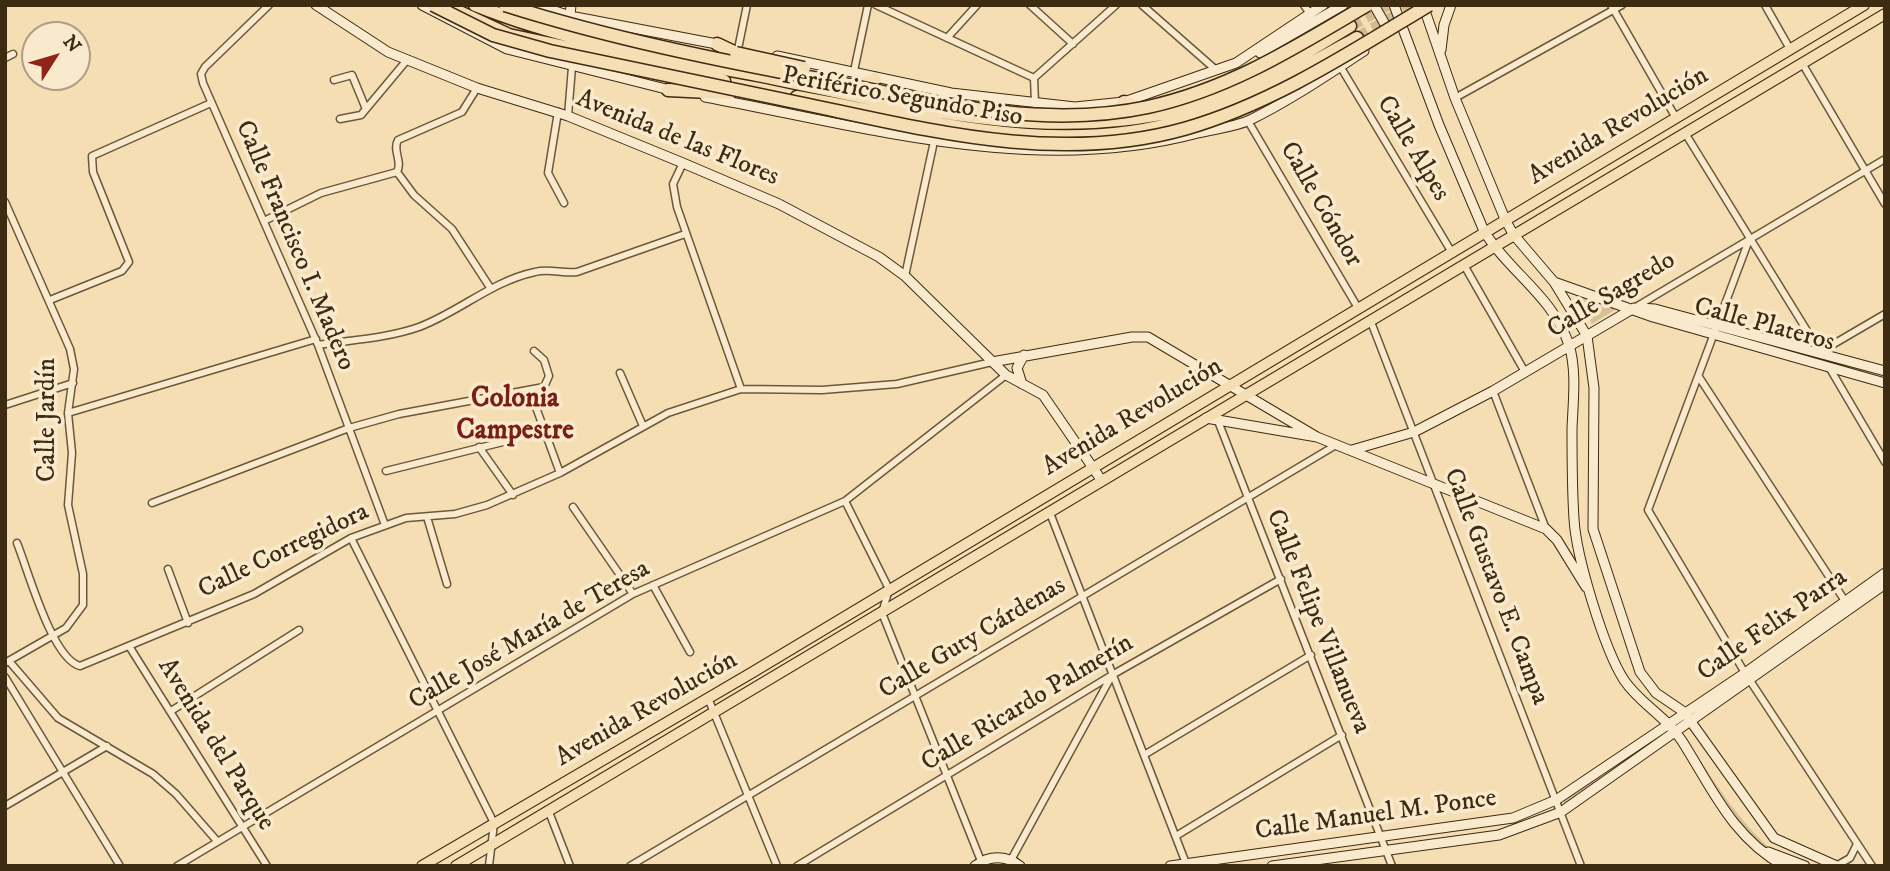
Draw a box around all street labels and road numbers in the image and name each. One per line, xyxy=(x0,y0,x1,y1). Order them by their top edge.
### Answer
street label: Periférico Segundo Piso xyxy=(779,61,1025,135)
street label: Avenida Revolución xyxy=(1523,61,1715,193)
street label: Avenida de las Flores xyxy=(571,84,783,194)
street label: Calle Alpes xyxy=(1368,91,1456,207)
street label: Calle Francisco I. Madero xyxy=(227,116,361,376)
street label: Calle Cóndor xyxy=(1272,137,1368,273)
street label: Calle Sagredo xyxy=(1542,246,1682,346)
street label: Calle Plateros xyxy=(1690,292,1838,360)
street label: Avenida Revolución xyxy=(1037,352,1229,484)
street label: Calle Jardín xyxy=(33,358,65,482)
street label: Calle Gustavo E. Campa xyxy=(1436,464,1554,710)
street label: Calle Corregidora xyxy=(194,497,374,607)
street label: Calle Felipe Villanueva xyxy=(1258,505,1376,739)
street label: Calle José María de Teresa xyxy=(404,554,656,718)
street label: Calle Felix Parra xyxy=(1692,563,1854,689)
street label: Calle Guty Cárdenas xyxy=(874,571,1072,707)
street label: Calle Ricardo Palmerín xyxy=(917,628,1139,780)
street label: Avenida Revolución xyxy=(551,645,743,775)
street label: Avenida del Parque xyxy=(150,653,280,837)
street label: Calle Manuel M. Ponce xyxy=(1253,784,1499,848)

